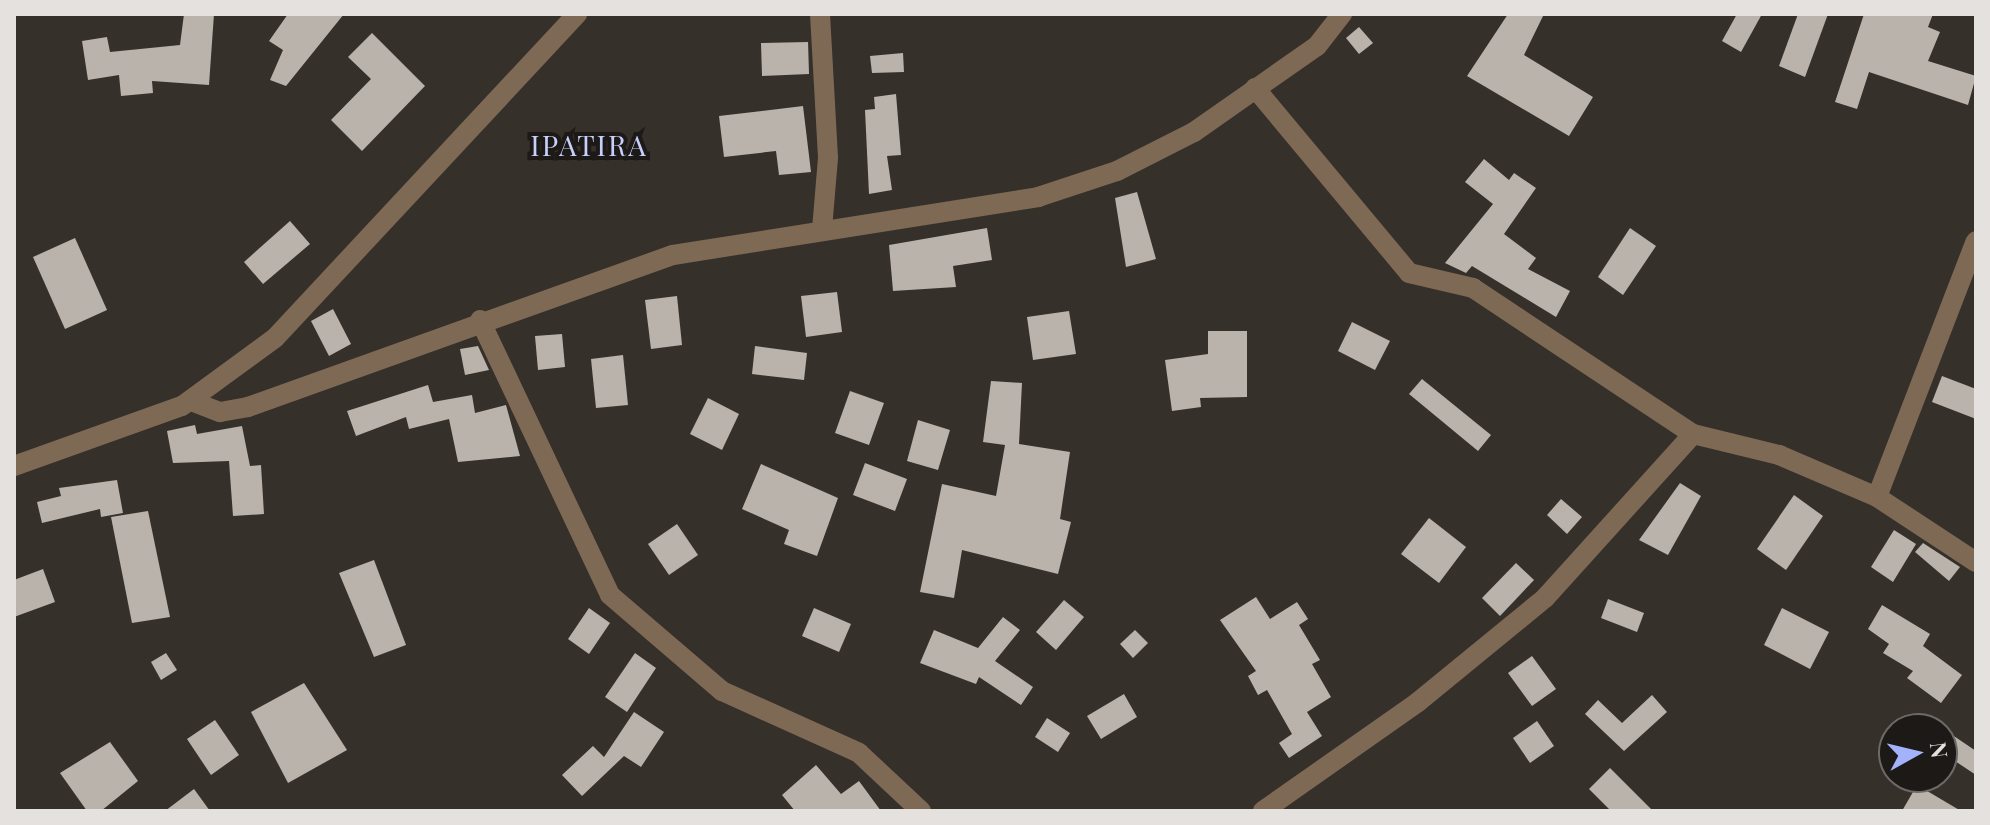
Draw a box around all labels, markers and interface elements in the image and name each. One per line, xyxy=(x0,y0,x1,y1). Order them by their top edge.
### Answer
district label: IPATIRA xyxy=(530,128,648,162)
north arrow xyxy=(1878,713,1958,793)
text: N xyxy=(1924,740,1956,760)

